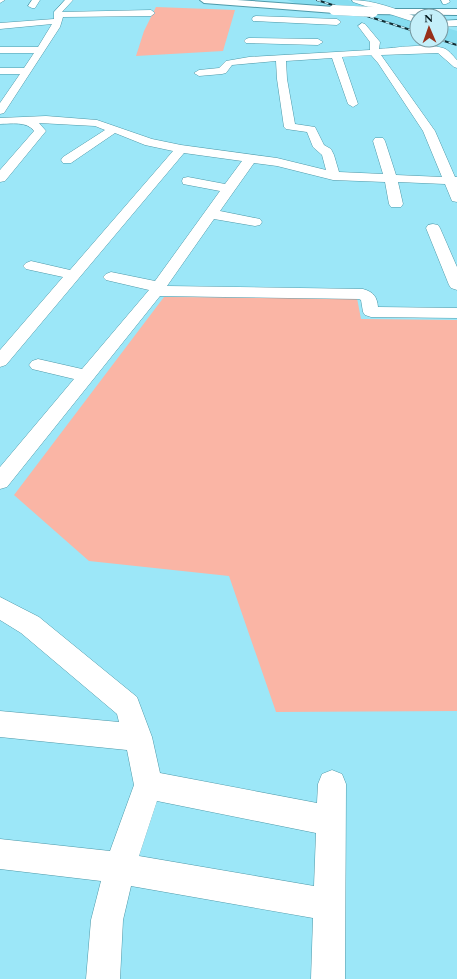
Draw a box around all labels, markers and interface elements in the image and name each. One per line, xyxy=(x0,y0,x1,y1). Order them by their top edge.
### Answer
north arrow xyxy=(409,8,449,48)
text: N xyxy=(424,10,433,27)

